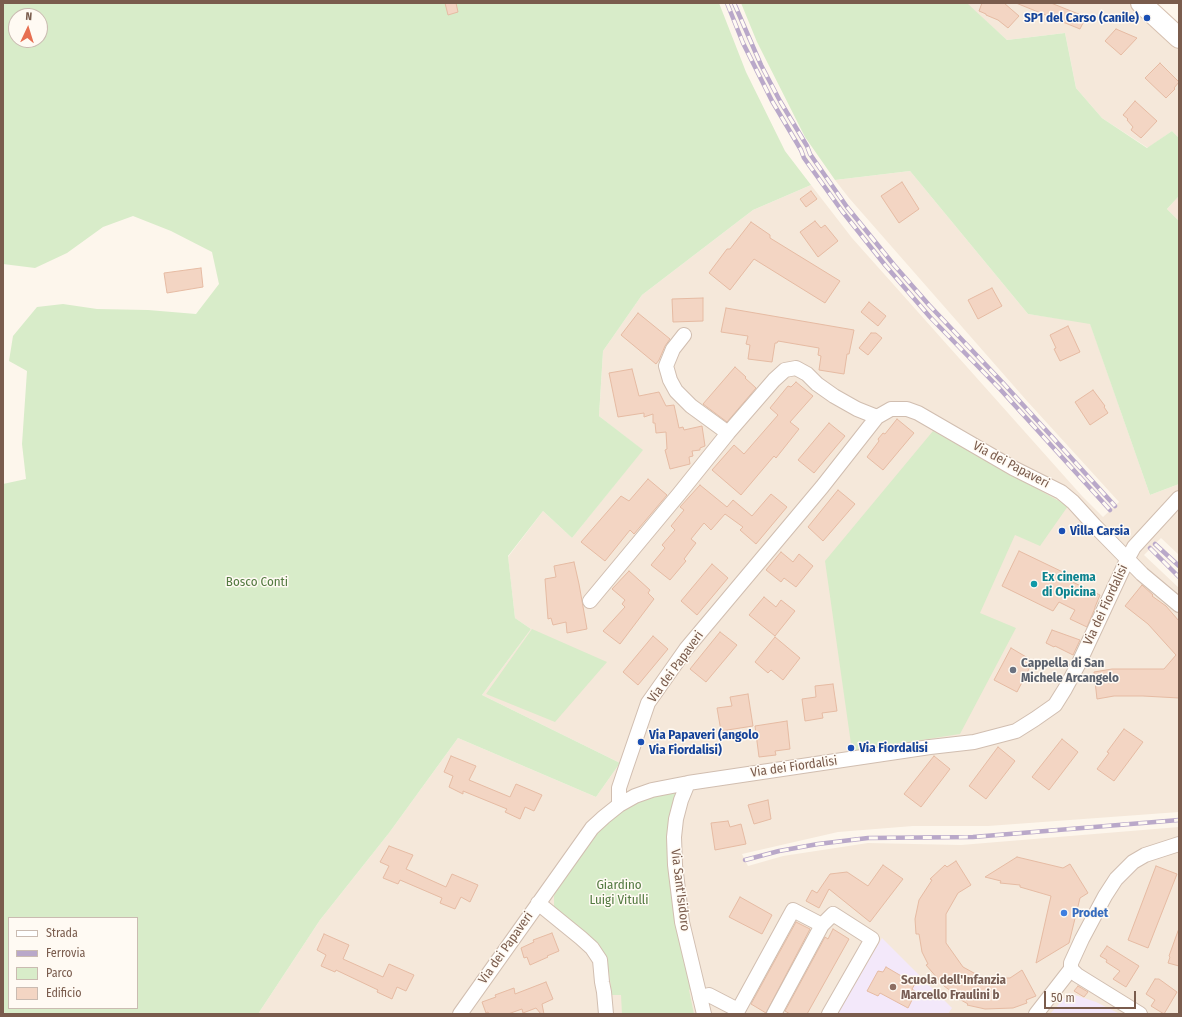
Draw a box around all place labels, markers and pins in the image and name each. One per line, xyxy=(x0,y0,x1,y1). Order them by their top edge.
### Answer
place label: SP1 del Carso (canile) xyxy=(1024,10,1139,26)
marker: SP1 del Carso (canile) xyxy=(1142,13,1152,23)
place label: Villa Carsia xyxy=(1070,523,1130,539)
marker: Villa Carsia xyxy=(1057,526,1067,536)
place label: Ex cinema di Opicina xyxy=(1042,569,1096,600)
marker: Ex cinema di Opicina xyxy=(1029,579,1039,589)
place label: Cappella di San Michele Arcangelo xyxy=(1021,655,1119,686)
marker: Cappella di San Michele Arcangelo xyxy=(1008,665,1018,675)
place label: Via Papaveri (angolo Via Fiordalisi) xyxy=(649,727,759,758)
marker: Via Papaveri (angolo Via Fiordalisi) xyxy=(636,737,646,747)
place label: Via Fiordalisi xyxy=(859,740,928,756)
marker: Via Fiordalisi xyxy=(846,743,856,753)
place label: Prodet xyxy=(1072,905,1108,921)
marker: Prodet xyxy=(1059,908,1069,918)
place label: Scuola dell'Infanzia Marcello Fraulini b xyxy=(901,972,1006,1003)
marker: Scuola dell'Infanzia Marcello Fraulini b xyxy=(888,982,898,992)

